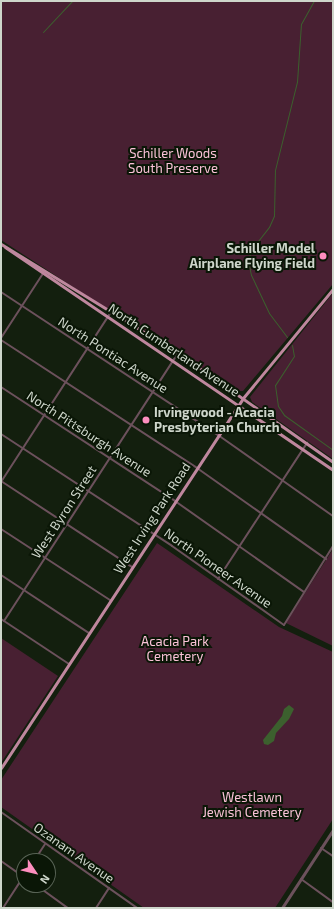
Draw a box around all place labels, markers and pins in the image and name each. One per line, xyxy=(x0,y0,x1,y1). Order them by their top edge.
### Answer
place label: Schiller Model Airplane Flying Field xyxy=(189,241,315,272)
marker: Schiller Model Airplane Flying Field xyxy=(318,251,328,261)
place label: Irvingwood - Acacia Presbyterian Church xyxy=(154,405,280,436)
marker: Irvingwood - Acacia Presbyterian Church xyxy=(141,415,151,425)

